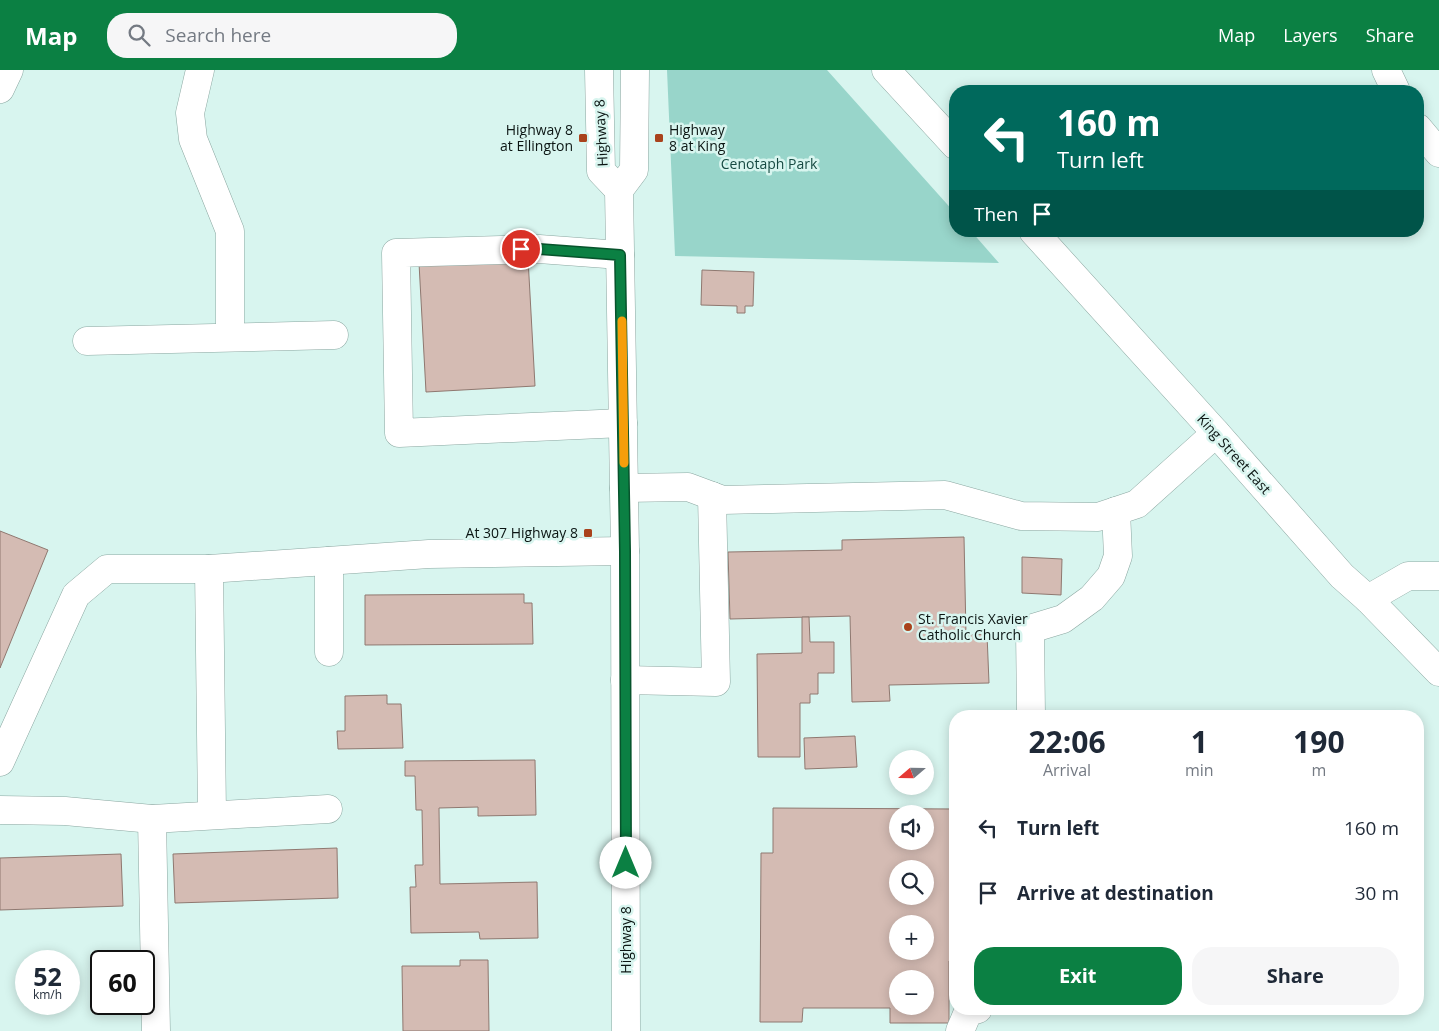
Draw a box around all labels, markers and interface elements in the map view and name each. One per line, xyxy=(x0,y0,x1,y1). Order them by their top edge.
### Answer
search box xyxy=(107,13,457,58)
text: Map xyxy=(25,19,77,52)
icon: search xyxy=(125,21,153,49)
text: Search here xyxy=(165,22,271,48)
text: Map xyxy=(1218,23,1255,47)
text: Layers xyxy=(1283,23,1338,47)
text: Share xyxy=(1366,23,1414,47)
street label: Highway 8 xyxy=(589,99,612,167)
text: 160 m xyxy=(1057,99,1161,146)
icon: left xyxy=(974,105,1039,170)
place label: Highway 8 at Ellington xyxy=(500,120,573,155)
place label: Highway 8 at King xyxy=(669,120,726,155)
marker: Highway 8 at Ellington xyxy=(577,132,589,144)
marker: Highway 8 at King xyxy=(653,132,665,144)
text: Turn left xyxy=(1057,144,1144,174)
park label: Cenotaph Park xyxy=(721,154,818,173)
icon: arrive xyxy=(1028,200,1056,228)
text: Then xyxy=(974,201,1018,227)
pin xyxy=(500,228,542,270)
icon: arrive xyxy=(507,235,535,263)
street label: King Street East xyxy=(1193,409,1276,498)
place label: At 307 Highway 8 xyxy=(466,523,578,542)
marker: At 307 Highway 8 xyxy=(582,527,594,539)
place label: St. Francis Xavier Catholic Church xyxy=(918,609,1028,644)
marker: St. Francis Xavier Catholic Church xyxy=(902,621,914,633)
text: 22:06 xyxy=(1028,721,1106,762)
text: 1 xyxy=(1191,721,1208,762)
text: 190 xyxy=(1293,721,1345,762)
north arrow xyxy=(889,750,934,795)
map controls xyxy=(889,750,934,1015)
text: Arrival xyxy=(1043,759,1091,781)
text: min xyxy=(1185,759,1214,781)
text: m xyxy=(1311,759,1326,781)
button: sound xyxy=(889,805,934,850)
icon: left xyxy=(974,814,1002,842)
text: Turn left xyxy=(1017,815,1099,841)
text: 160 m xyxy=(1344,815,1399,841)
position arrow xyxy=(599,836,651,888)
button: search xyxy=(889,860,934,905)
icon: arrive xyxy=(974,879,1002,907)
text: Arrive at destination xyxy=(1017,880,1214,906)
text: 30 m xyxy=(1355,880,1399,906)
street label: Highway 8 xyxy=(616,906,635,974)
button: + xyxy=(889,915,934,960)
button: Exit xyxy=(974,947,1182,1005)
button: Share xyxy=(1192,947,1399,1005)
speed limit sign: 60 xyxy=(90,950,155,1015)
text: 52 xyxy=(33,959,62,993)
button: − xyxy=(889,970,934,1015)
text: km/h xyxy=(33,986,62,1003)

